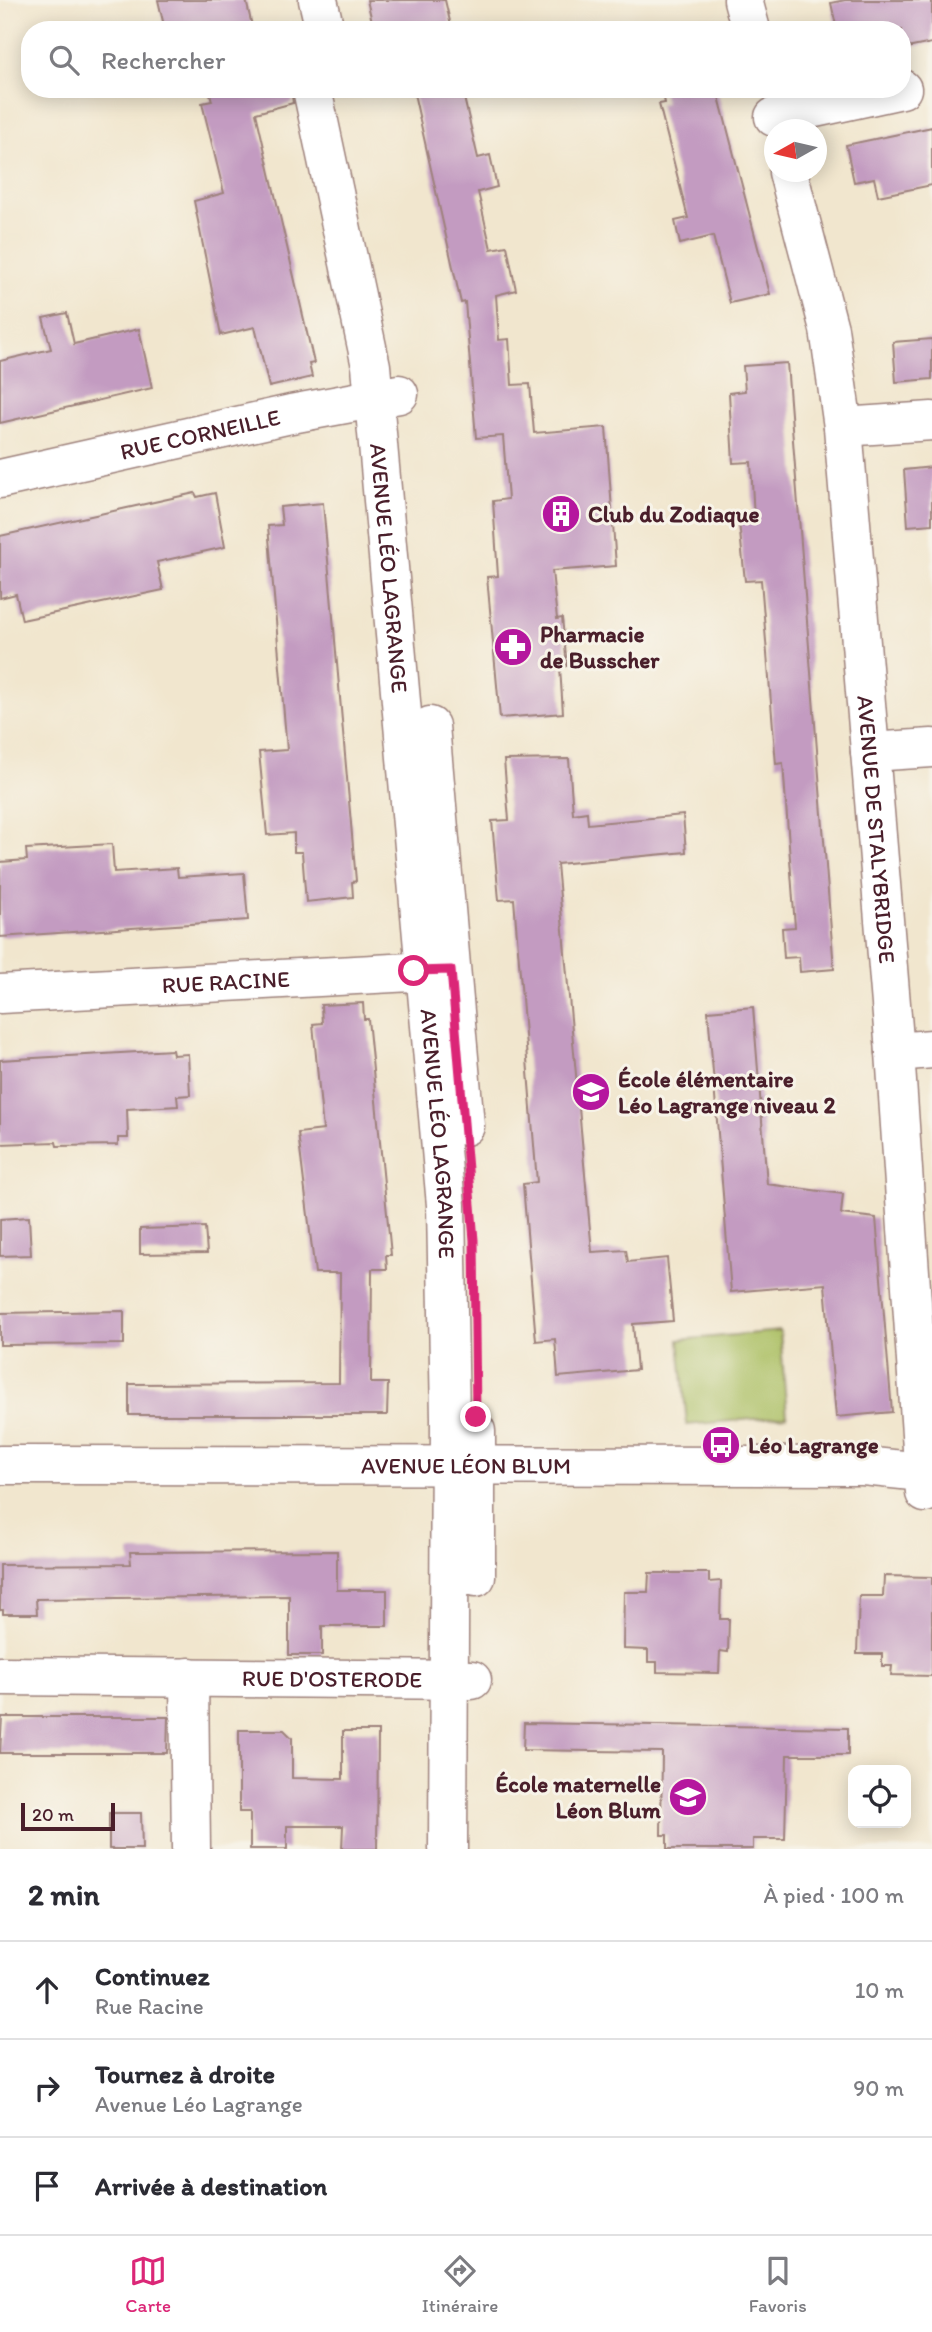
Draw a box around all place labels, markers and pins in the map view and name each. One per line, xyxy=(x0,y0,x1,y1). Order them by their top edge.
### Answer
building icon: Club du Zodiaque xyxy=(540,493,582,535)
place label: Club du Zodiaque xyxy=(588,500,760,528)
place label: Pharmacie de Busscher xyxy=(540,620,660,674)
pharmacy icon: Pharmacie de Busscher xyxy=(492,626,534,668)
place label: École élémentaire Léo Lagrange niveau 2 xyxy=(618,1065,836,1119)
school or university icon: École élémentaire Léo Lagrange niveau 2 xyxy=(570,1071,612,1113)
bus stop icon: Léo Lagrange xyxy=(700,1424,742,1466)
place label: Léo Lagrange xyxy=(748,1431,879,1459)
place label: École maternelle Léon Blum xyxy=(495,1770,662,1824)
school or university icon: École maternelle Léon Blum xyxy=(667,1776,709,1818)

